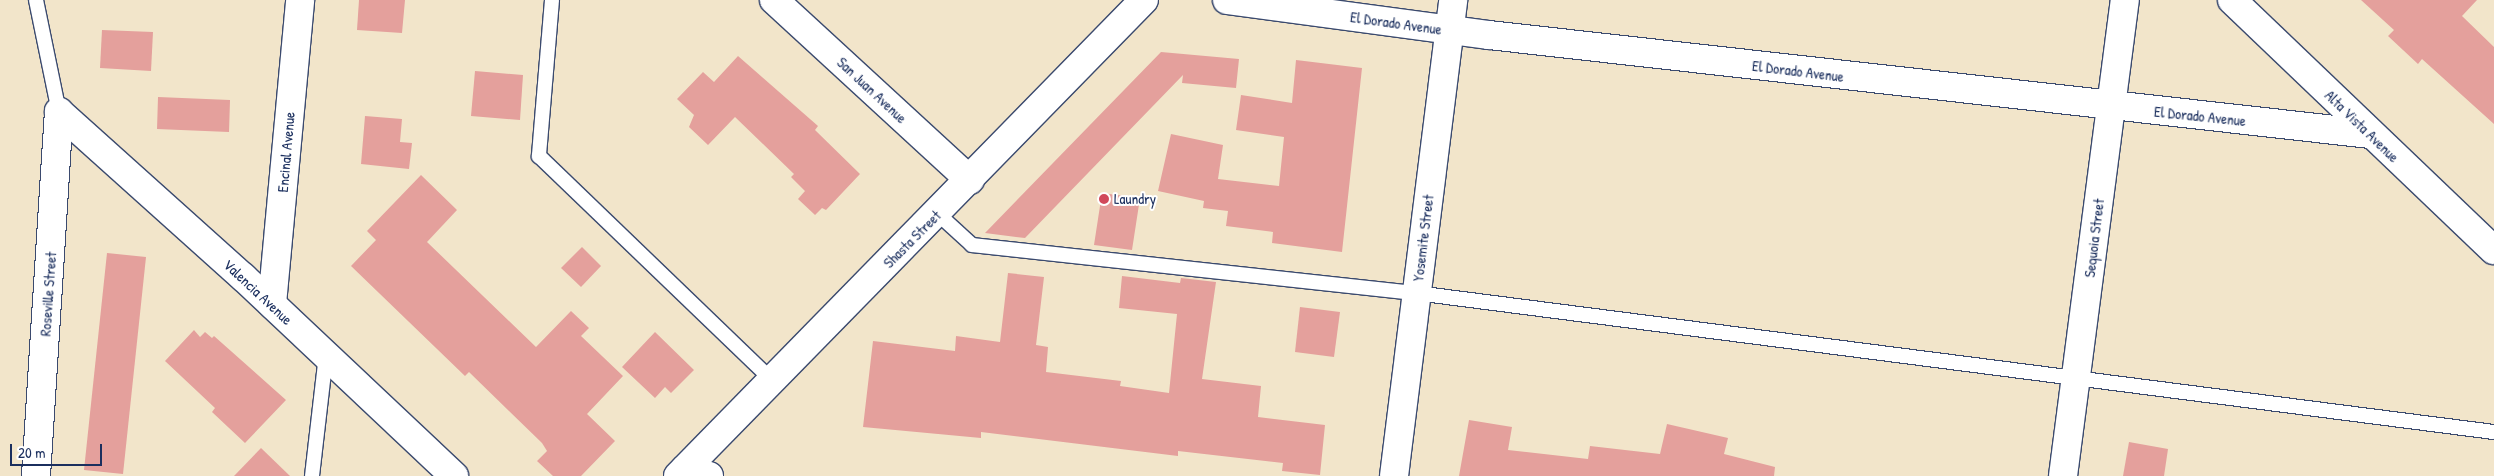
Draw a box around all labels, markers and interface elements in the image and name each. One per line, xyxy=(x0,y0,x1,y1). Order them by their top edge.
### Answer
street label: El Dorado Avenue xyxy=(1349,8,1443,38)
street label: San Juan Avenue xyxy=(833,53,911,127)
street label: El Dorado Avenue xyxy=(1751,56,1845,86)
street label: Alta Vista Avenue xyxy=(2321,86,2403,166)
street label: El Dorado Avenue xyxy=(2153,102,2247,130)
street label: Encinal Avenue xyxy=(274,111,298,193)
place label: Laundry xyxy=(1114,190,1156,208)
marker: Laundry xyxy=(1098,193,1110,205)
street label: Yosemite Street xyxy=(1409,193,1437,283)
street label: Sequoia Street xyxy=(2080,197,2108,279)
street label: Shasta Street xyxy=(879,206,945,272)
street label: Roseville Street xyxy=(36,251,60,337)
street label: Valencia Avenue xyxy=(220,256,296,328)
scale bar xyxy=(12,434,105,466)
text: 20 m xyxy=(18,442,45,463)

